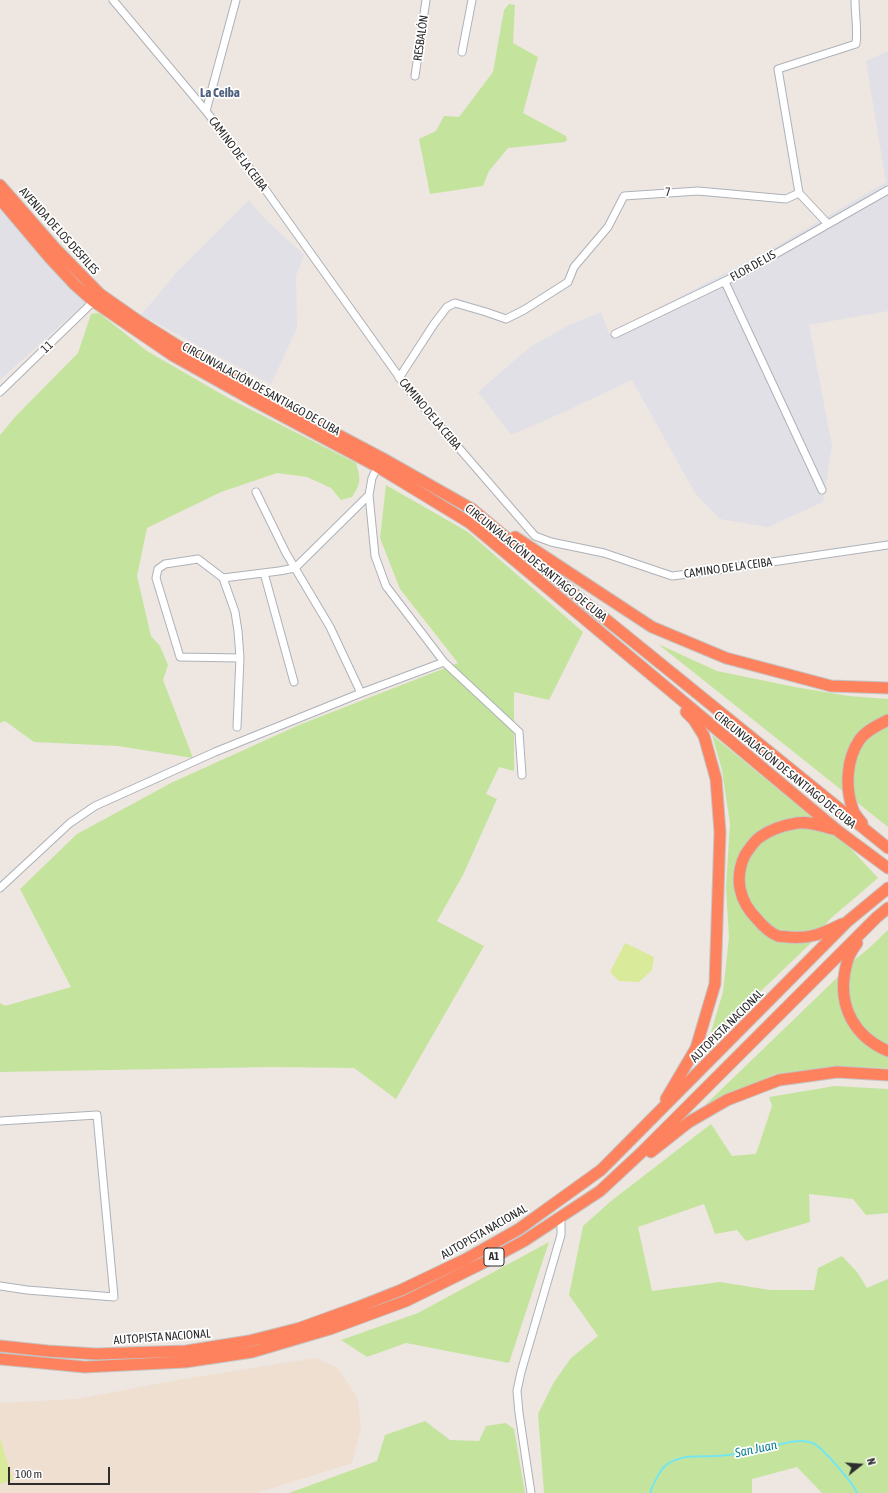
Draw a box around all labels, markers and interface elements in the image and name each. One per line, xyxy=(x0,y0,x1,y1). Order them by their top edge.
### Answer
street label: RESBALÓN xyxy=(411,14,431,62)
district label: La Ceiba xyxy=(200,85,240,101)
street label: CAMINO DE LA CEIBA xyxy=(206,114,270,194)
street label: AVENIDA DE LOS DESFILES xyxy=(16,185,102,277)
street label: 7 xyxy=(665,185,671,199)
street label: FLOR DE LIS xyxy=(728,248,778,284)
street label: 11 xyxy=(38,338,56,356)
street label: CIRCUNVALACIÓN DE SANTIAGO DE CUBA xyxy=(180,339,342,439)
street label: CAMINO DE LA CEIBA xyxy=(396,375,464,453)
street label: CIRCUNVALACIÓN DE SANTIAGO DE CUBA xyxy=(462,501,610,625)
street label: CAMINO DE LA CEIBA xyxy=(683,555,773,581)
street label: CIRCUNVALACIÓN DE SANTIAGO DE CUBA xyxy=(711,708,859,832)
street label: AUTOPISTA NACIONAL xyxy=(688,987,766,1065)
street label: AUTOPISTA NACIONAL xyxy=(438,1201,530,1263)
road number: A1 xyxy=(484,1248,504,1266)
street label: AUTOPISTA NACIONAL xyxy=(113,1326,211,1348)
water label: San Juan xyxy=(734,1437,778,1461)
north arrow xyxy=(840,1445,880,1485)
text: N xyxy=(865,1457,878,1466)
scale bar xyxy=(10,1459,112,1485)
text: 100 m xyxy=(15,1467,42,1481)

